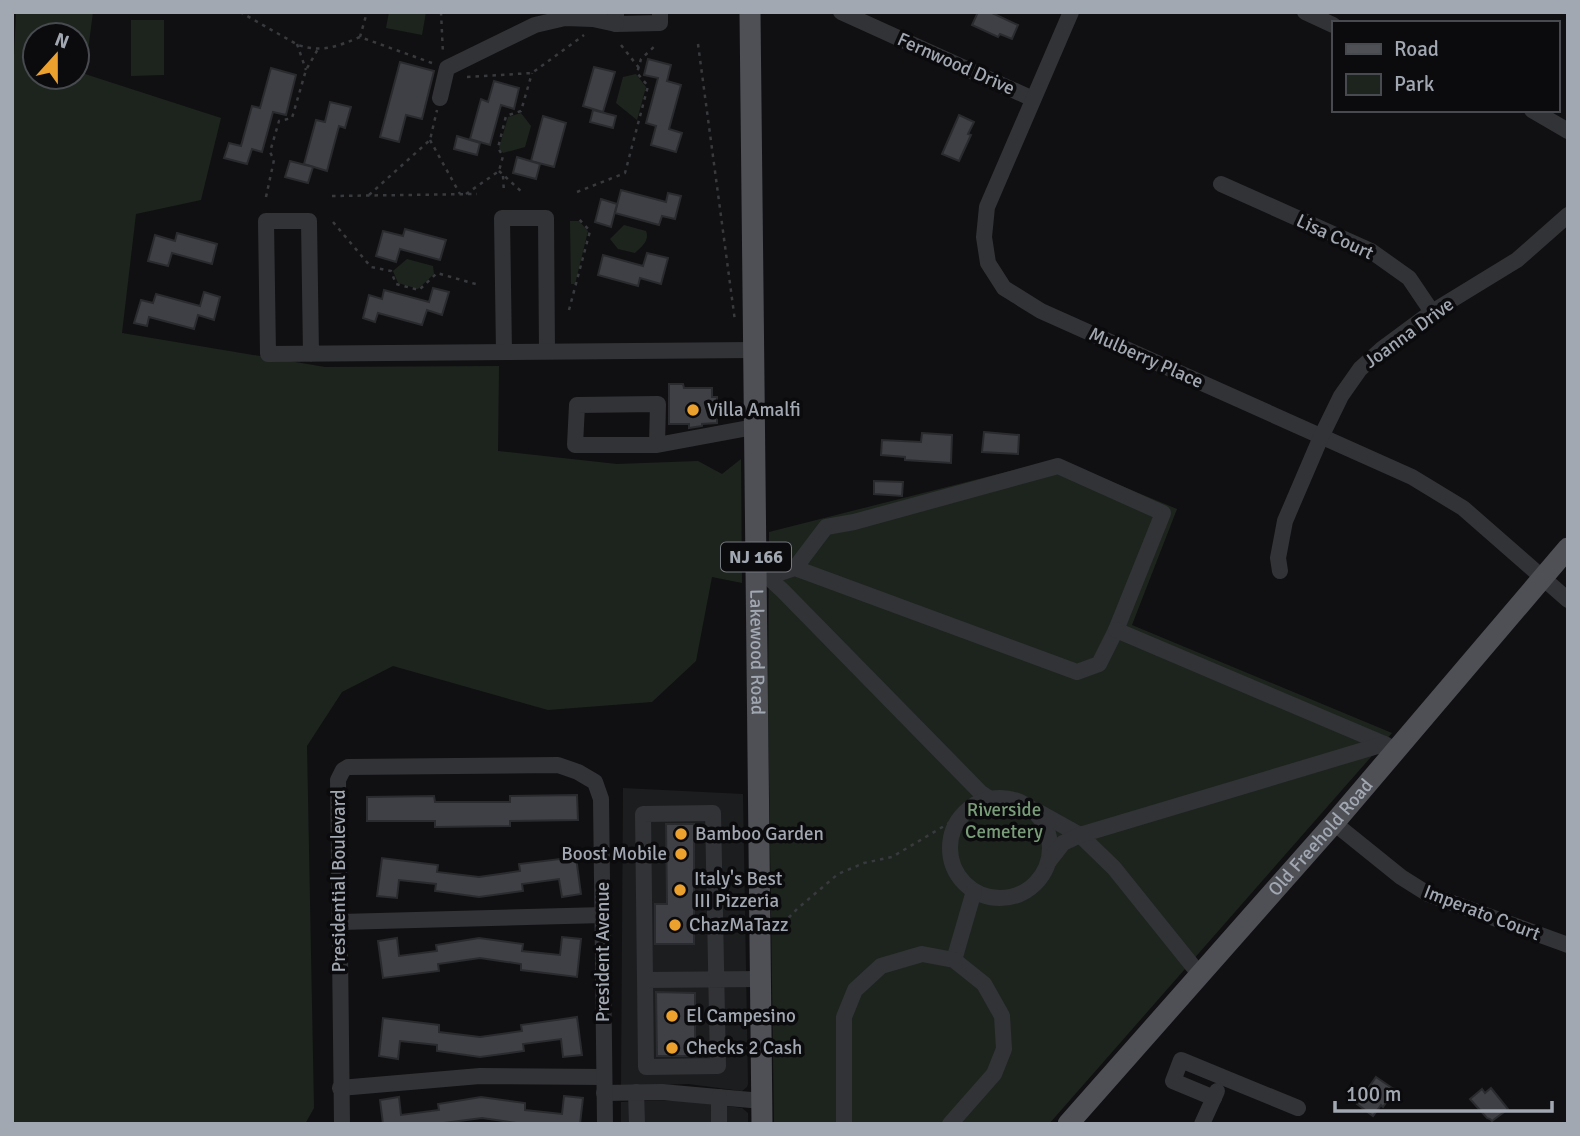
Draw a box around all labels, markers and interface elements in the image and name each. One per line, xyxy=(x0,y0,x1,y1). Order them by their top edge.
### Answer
north arrow xyxy=(21,21,91,91)
legend xyxy=(1332,21,1559,112)
text: N xyxy=(51,27,72,55)
street label: Fernwood Drive xyxy=(894,27,1018,101)
text: Road xyxy=(1394,36,1439,62)
text: Park xyxy=(1394,71,1435,97)
street label: Lisa Court xyxy=(1293,209,1378,265)
street label: Joanna Drive xyxy=(1359,292,1459,374)
street label: Mulberry Place xyxy=(1085,322,1207,394)
place label: Villa Amalfi xyxy=(707,398,801,422)
marker: Villa Amalfi xyxy=(685,402,701,418)
road number: NJ 166 xyxy=(721,542,791,572)
street label: Lakewood Road xyxy=(744,589,770,715)
street label: Old Freehold Road xyxy=(1263,774,1378,901)
street label: Presidential Boulevard xyxy=(327,790,351,972)
park label: Riverside Cemetery xyxy=(965,798,1043,844)
place label: Bamboo Garden xyxy=(695,822,824,846)
marker: Bamboo Garden xyxy=(673,826,689,842)
place label: Boost Mobile xyxy=(561,842,667,866)
marker: Boost Mobile xyxy=(673,846,689,862)
place label: Italy's Best III Pizzeria xyxy=(694,867,783,913)
street label: Imperato Court xyxy=(1420,880,1544,946)
street label: President Avenue xyxy=(591,882,615,1022)
marker: Italy's Best III Pizzeria xyxy=(672,882,688,898)
place label: ChazMaTazz xyxy=(689,913,788,937)
marker: ChazMaTazz xyxy=(667,917,683,933)
place label: El Campesino xyxy=(686,1004,796,1028)
marker: El Campesino xyxy=(664,1008,680,1024)
place label: Checks 2 Cash xyxy=(686,1036,802,1060)
marker: Checks 2 Cash xyxy=(664,1040,680,1056)
scale bar xyxy=(1335,1070,1552,1114)
text: 100 m xyxy=(1346,1081,1401,1107)

